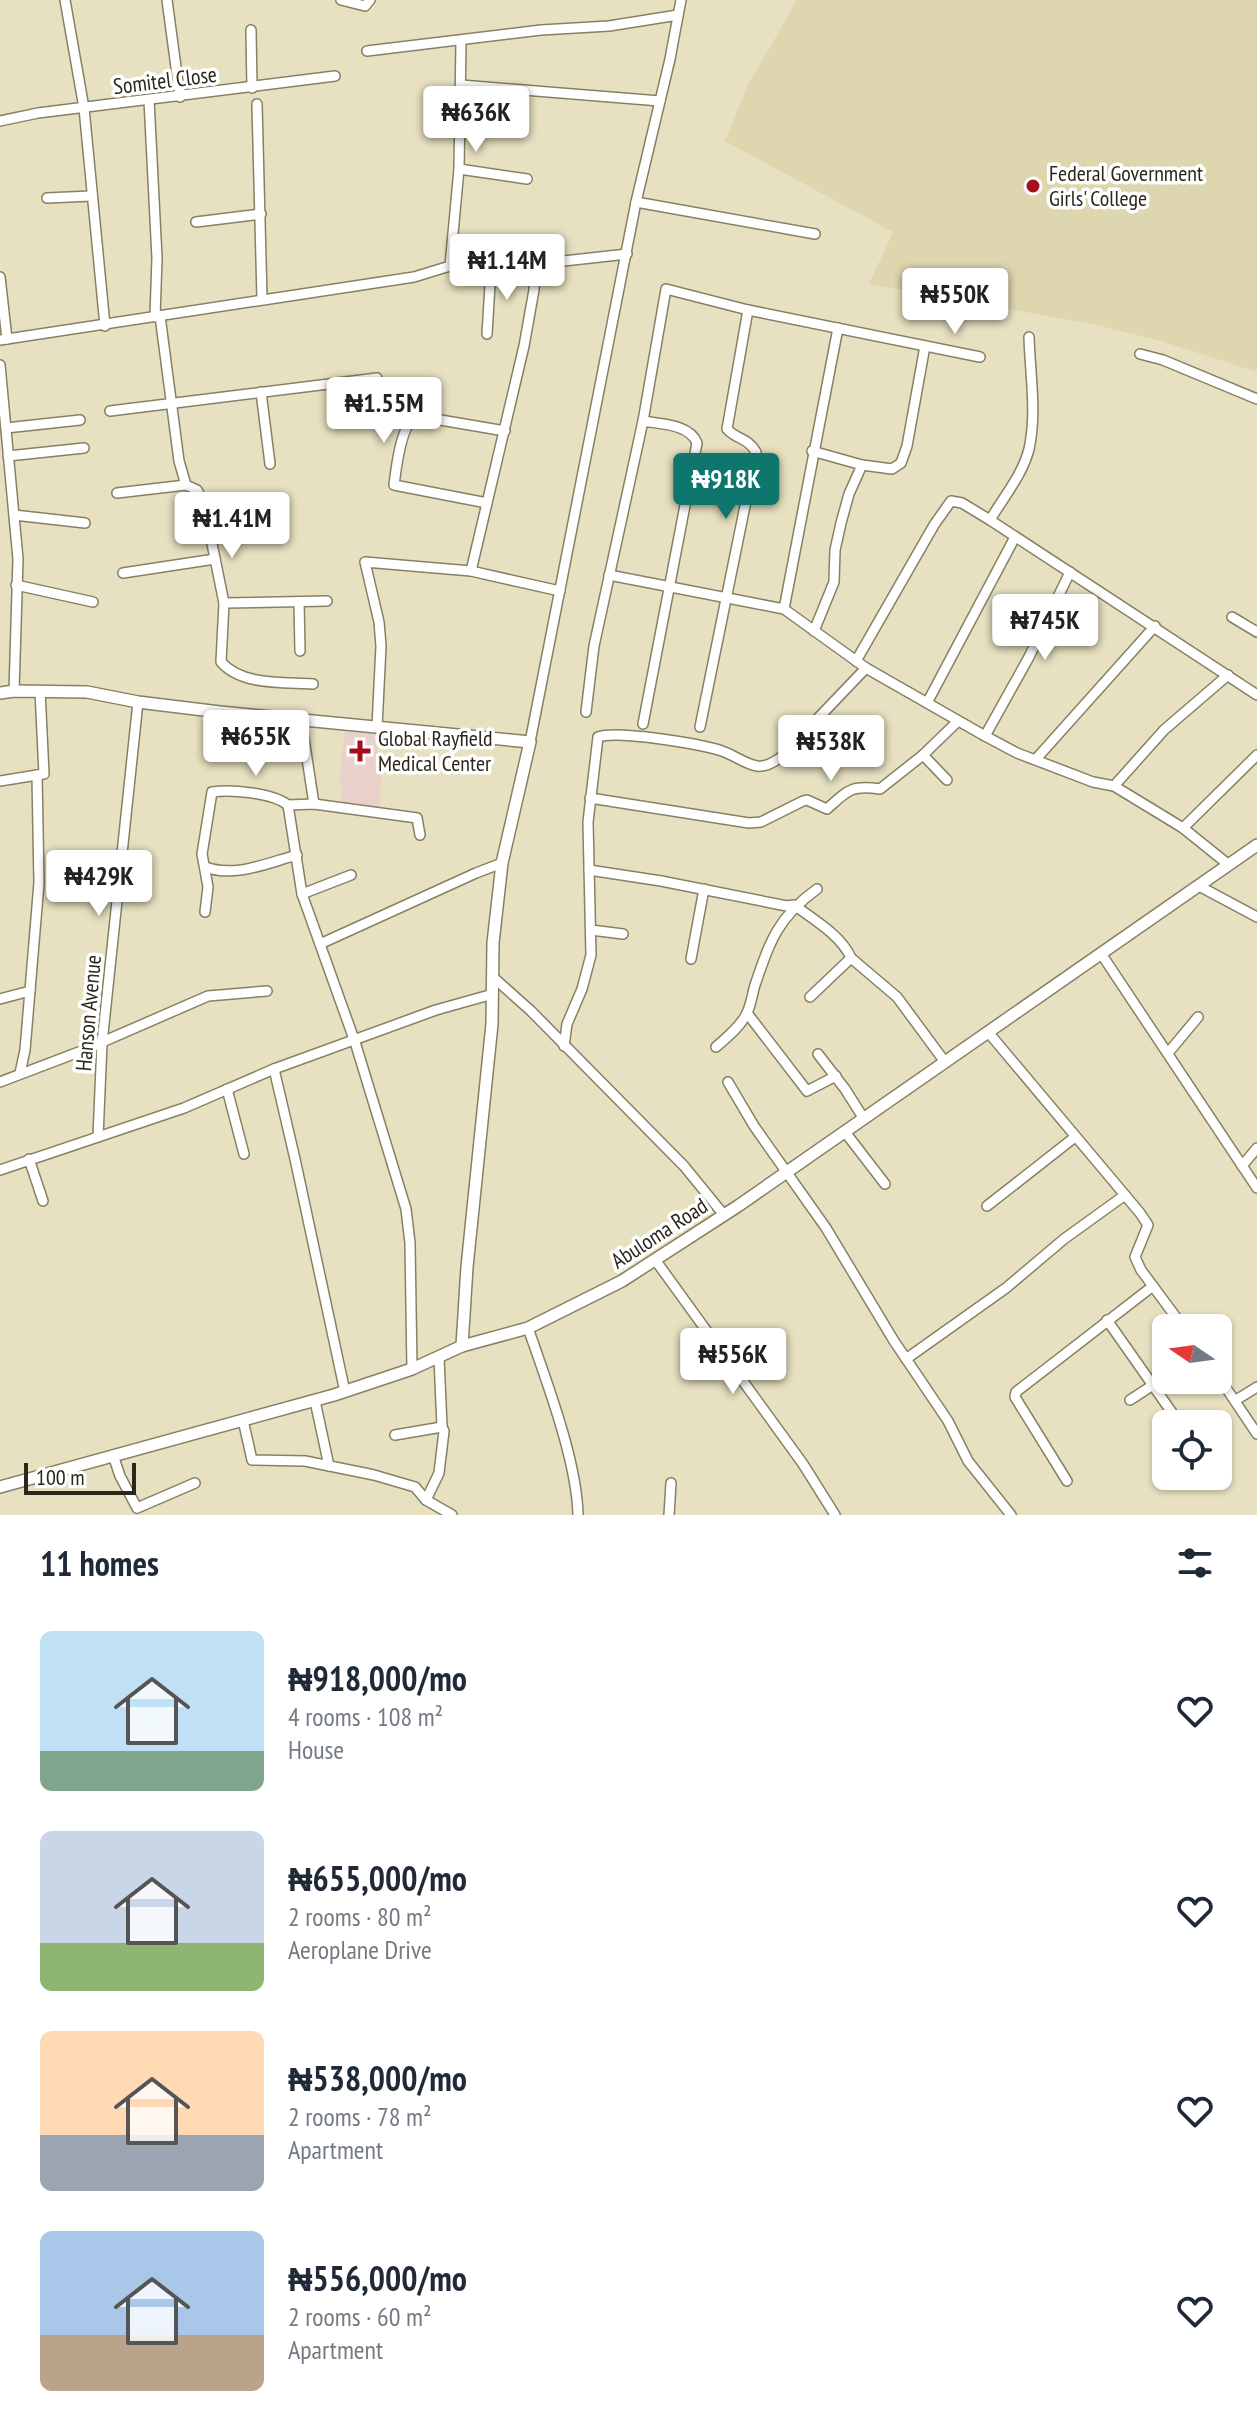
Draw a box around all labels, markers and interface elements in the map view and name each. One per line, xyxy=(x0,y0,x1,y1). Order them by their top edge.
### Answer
street label: Somitel Close xyxy=(112,60,218,100)
pin: ₦636K xyxy=(420,86,532,154)
text: ₦636K xyxy=(441,95,511,128)
place label: Federal Government Girls' College xyxy=(1049,159,1203,212)
marker: Federal Government Girls' College xyxy=(1024,177,1042,195)
pin: ₦1.14M xyxy=(442,234,572,302)
text: ₦1.14M xyxy=(468,243,546,276)
pin: ₦550K xyxy=(899,268,1011,336)
text: ₦550K xyxy=(920,277,990,310)
pin: ₦1.55M xyxy=(319,377,449,445)
text: ₦1.55M xyxy=(345,386,423,419)
pin: ₦918K xyxy=(670,453,782,521)
text: ₦918K xyxy=(691,462,761,495)
pin: ₦1.41M xyxy=(167,492,297,560)
text: ₦1.41M xyxy=(193,501,271,534)
pin: ₦745K xyxy=(989,594,1101,662)
text: ₦745K xyxy=(1010,603,1080,636)
pin: ₦655K xyxy=(200,710,312,778)
pin: ₦538K xyxy=(775,715,887,783)
text: ₦655K xyxy=(221,719,291,752)
place label: Global Rayfield Medical Center xyxy=(378,724,493,777)
text: ₦538K xyxy=(796,724,866,757)
marker: Global Rayfield Medical Center xyxy=(349,740,371,762)
pin: ₦429K xyxy=(43,850,155,918)
text: ₦429K xyxy=(64,859,134,892)
street label: Hanson Avenue xyxy=(69,954,107,1072)
street label: Abuloma Road xyxy=(605,1191,713,1275)
north arrow xyxy=(1152,1314,1232,1394)
map controls xyxy=(1152,1314,1232,1490)
pin: ₦556K xyxy=(677,1328,789,1396)
text: ₦556K xyxy=(698,1337,768,1370)
button: locate xyxy=(1152,1410,1232,1490)
scale bar xyxy=(24,1459,136,1495)
text: 100 m xyxy=(36,1463,85,1491)
text: 11 homes xyxy=(40,1541,159,1585)
icon: filters xyxy=(1173,1541,1217,1585)
text: ₦918,000/mo xyxy=(288,1656,467,1700)
icon: home xyxy=(104,1663,200,1759)
icon: heart xyxy=(1173,1689,1217,1733)
text: 4 rooms · 108 m² xyxy=(288,1700,443,1733)
text: House xyxy=(288,1733,344,1766)
text: ₦655,000/mo xyxy=(288,1856,467,1900)
icon: home xyxy=(104,1863,200,1959)
icon: heart xyxy=(1173,1889,1217,1933)
text: 2 rooms · 80 m² xyxy=(288,1900,432,1933)
text: Aeroplane Drive xyxy=(288,1933,432,1966)
text: ₦538,000/mo xyxy=(288,2056,467,2100)
icon: home xyxy=(104,2063,200,2159)
icon: heart xyxy=(1173,2089,1217,2133)
text: 2 rooms · 78 m² xyxy=(288,2100,432,2133)
text: Apartment xyxy=(288,2133,383,2166)
text: ₦556,000/mo xyxy=(288,2256,467,2300)
icon: home xyxy=(104,2263,200,2359)
icon: heart xyxy=(1173,2289,1217,2333)
text: 2 rooms · 60 m² xyxy=(288,2300,432,2333)
text: Apartment xyxy=(288,2333,383,2366)

